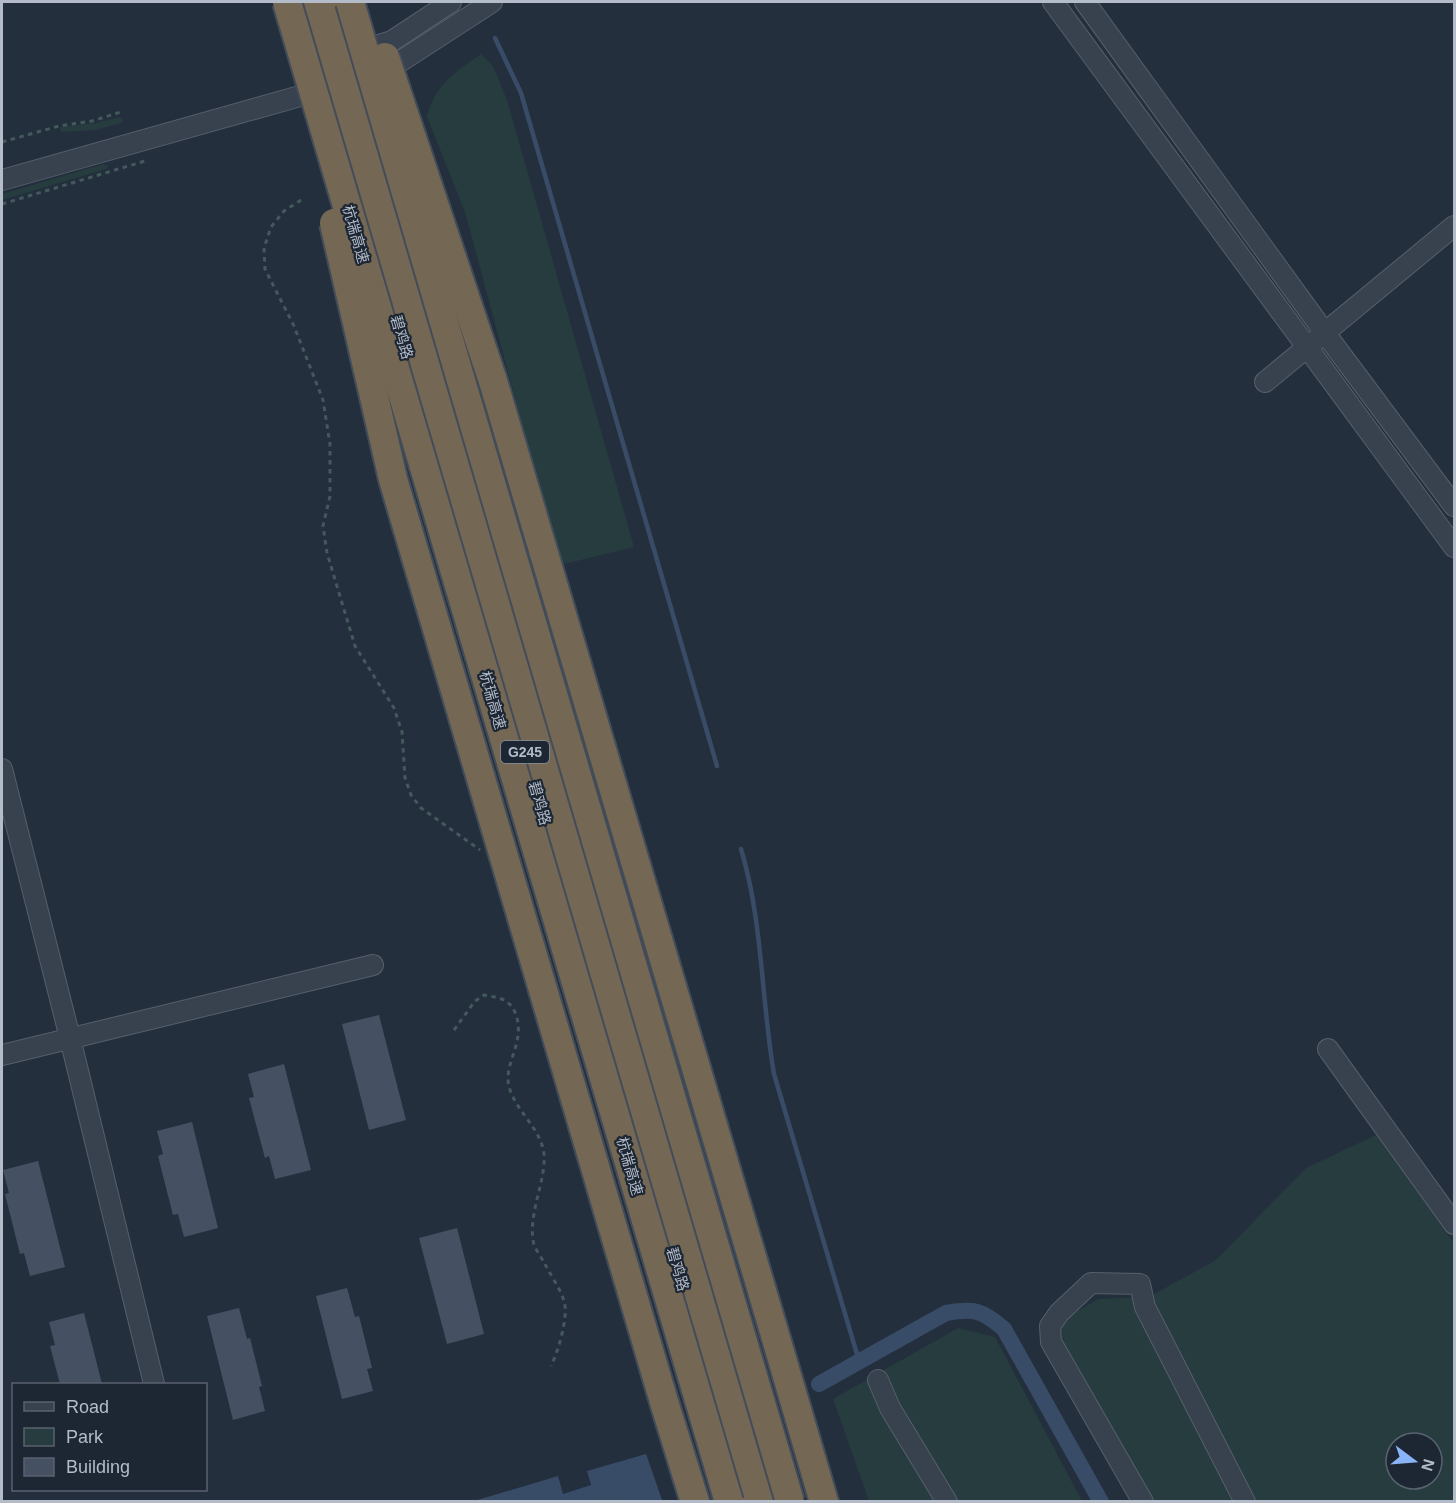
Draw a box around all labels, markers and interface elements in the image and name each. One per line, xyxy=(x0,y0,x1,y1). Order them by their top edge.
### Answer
street label: 杭瑞高速 xyxy=(340,203,372,265)
street label: 碧鸡路 xyxy=(388,313,416,361)
street label: 杭瑞高速 xyxy=(477,669,509,731)
road number: G245 xyxy=(501,741,549,763)
street label: 碧鸡路 xyxy=(526,779,554,827)
street label: 杭瑞高速 xyxy=(614,1135,646,1197)
street label: 碧鸡路 xyxy=(664,1245,692,1293)
legend xyxy=(12,1383,207,1491)
text: Road xyxy=(66,1397,109,1417)
text: Park xyxy=(66,1427,104,1447)
north arrow xyxy=(1384,1431,1444,1491)
text: Building xyxy=(66,1457,130,1477)
text: N xyxy=(1418,1457,1438,1473)

